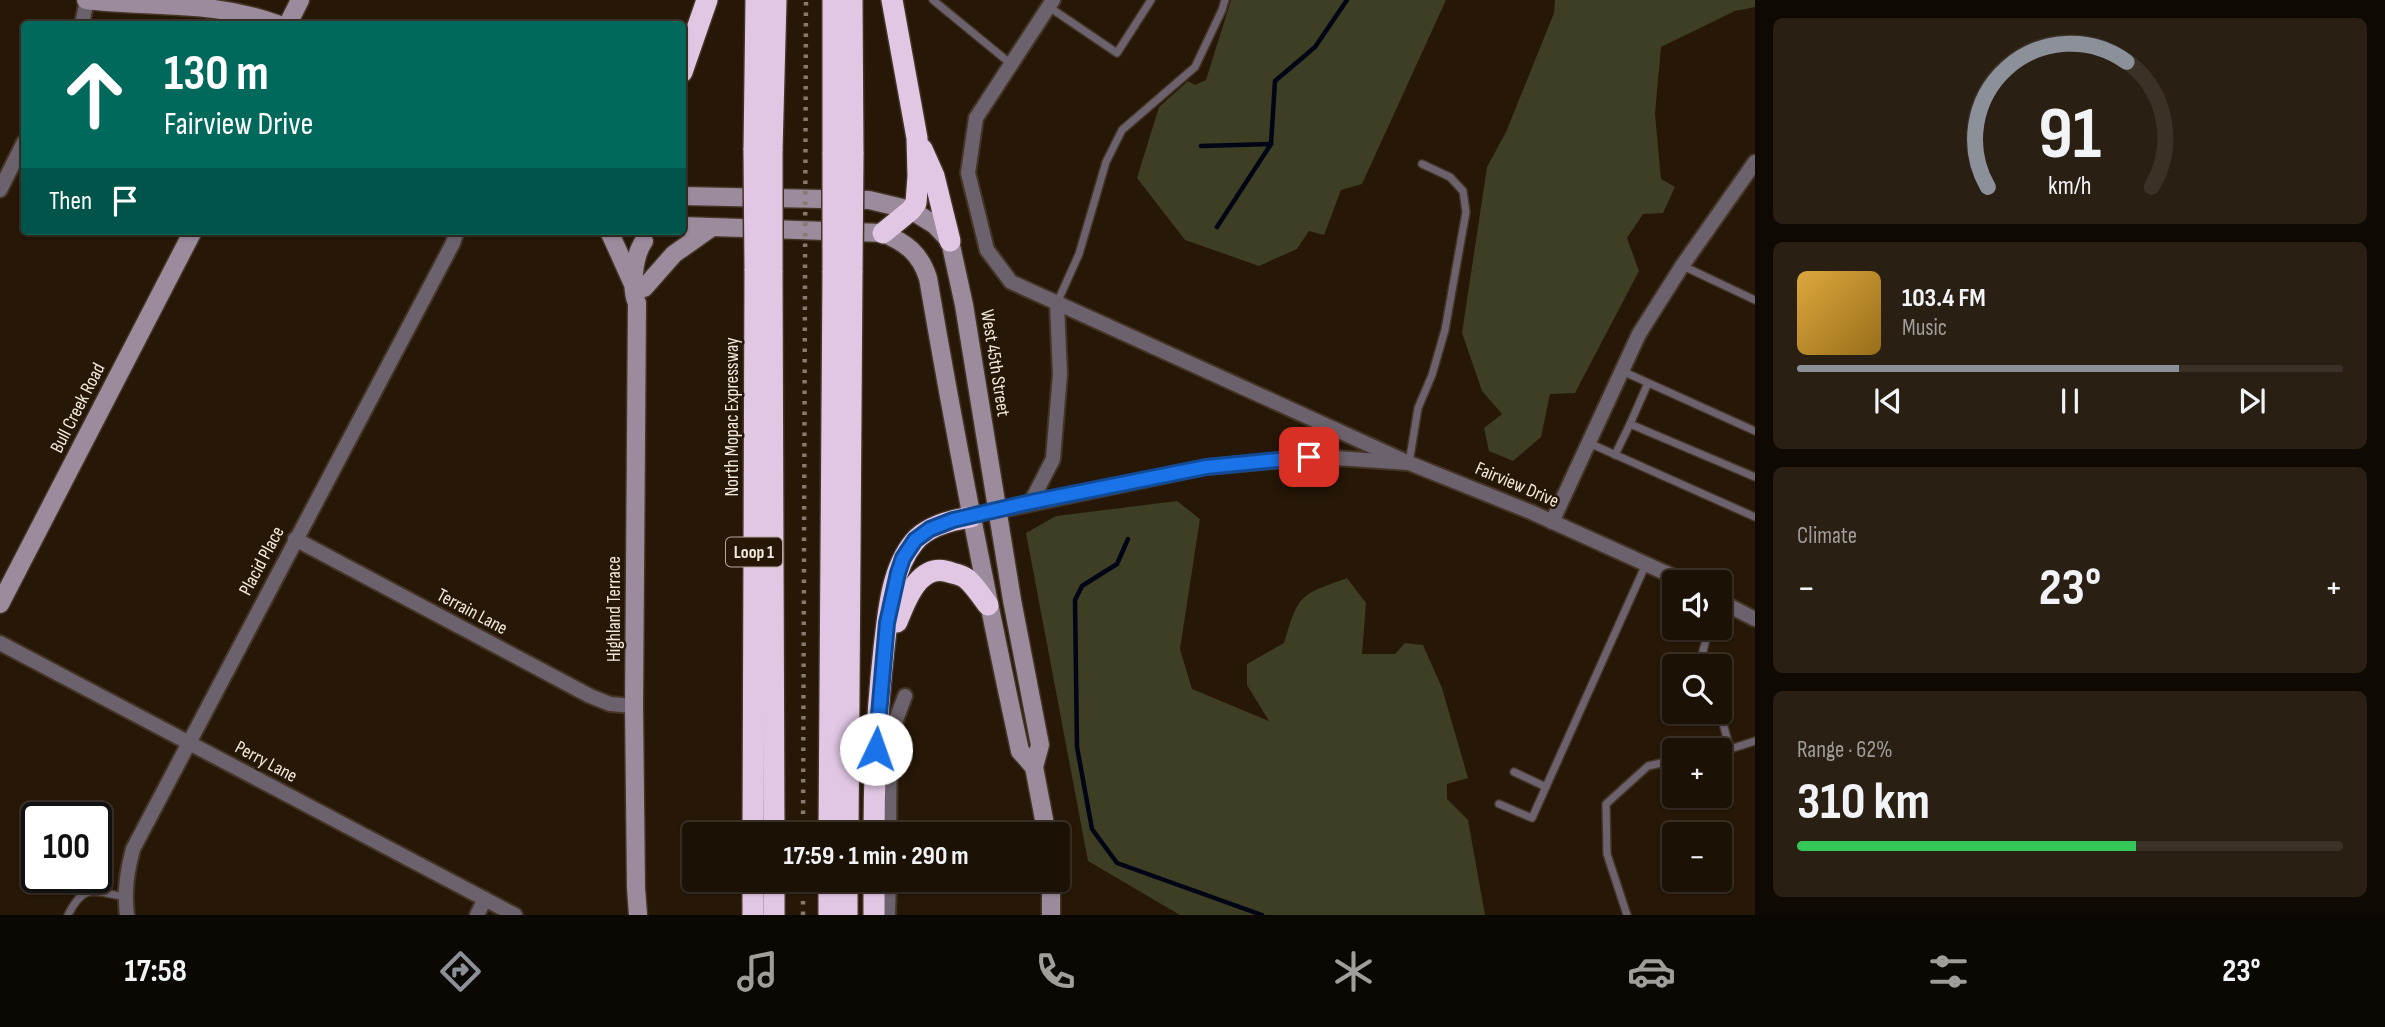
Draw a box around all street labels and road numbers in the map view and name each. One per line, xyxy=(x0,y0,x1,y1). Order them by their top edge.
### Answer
street label: West 45th Street xyxy=(975,308,1015,418)
street label: North Mopac Expressway xyxy=(721,337,744,497)
street label: Bull Creek Road xyxy=(46,359,110,457)
street label: Fairview Drive xyxy=(1472,457,1562,513)
street label: Placid Place xyxy=(234,522,290,600)
road number: Loop 1 xyxy=(726,538,782,566)
street label: Highland Terrace xyxy=(603,556,626,662)
street label: Terrain Lane xyxy=(433,584,511,640)
street label: Perry Lane xyxy=(231,736,301,788)

